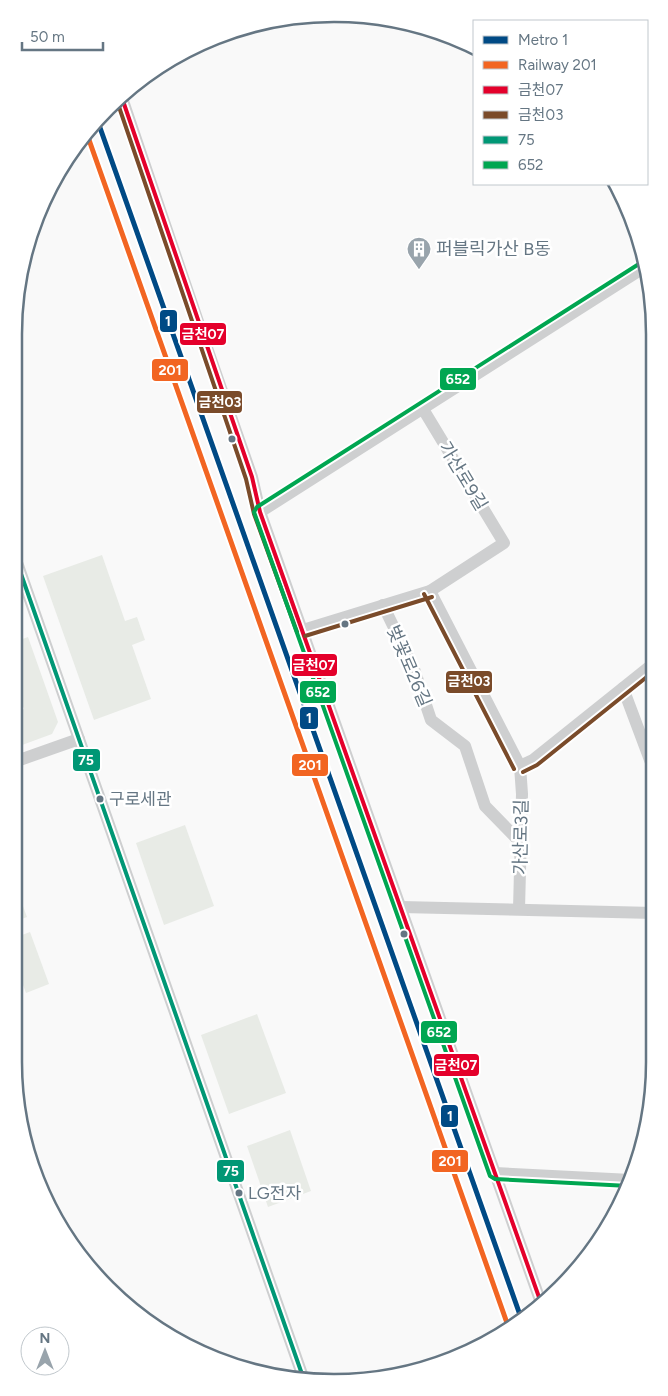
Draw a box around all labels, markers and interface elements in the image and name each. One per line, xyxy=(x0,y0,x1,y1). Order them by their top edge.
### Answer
scale bar xyxy=(22,20,104,52)
legend xyxy=(473,20,648,185)
text: 50 m xyxy=(30,28,65,46)
text: Metro 1 xyxy=(518,31,568,49)
text: Railway 201 xyxy=(518,56,597,74)
text: 금천07 xyxy=(518,81,563,99)
text: 금천03 xyxy=(518,106,563,124)
text: 75 xyxy=(518,131,535,149)
text: 652 xyxy=(518,156,544,174)
building icon: 퍼블릭가산 B동 xyxy=(406,236,432,270)
place label: 퍼블릭가산 B동 xyxy=(436,238,551,260)
line badge: 1 xyxy=(159,309,178,333)
text: 1 xyxy=(165,313,171,330)
line badge: 금천07 xyxy=(179,322,227,346)
text: 금천07 xyxy=(182,326,225,343)
line badge: 201 xyxy=(151,358,189,382)
text: 201 xyxy=(158,362,182,379)
line badge: 652 xyxy=(439,367,477,391)
text: 652 xyxy=(446,371,470,388)
line badge: 금천03 xyxy=(196,390,243,414)
text: 금천03 xyxy=(199,394,242,411)
unlabelled marker xyxy=(227,434,237,444)
street label: 가산로9길 xyxy=(434,438,492,514)
unlabelled marker xyxy=(340,619,350,629)
street label: 벚꽃로26길 xyxy=(382,622,436,710)
line badge: 금천07 xyxy=(291,653,338,677)
text: 금천07 xyxy=(293,657,336,674)
line badge: 금천03 xyxy=(445,670,493,694)
text: 금천03 xyxy=(448,673,491,690)
line badge: 652 xyxy=(299,680,337,704)
text: 652 xyxy=(306,684,330,701)
line badge: 1 xyxy=(299,706,319,730)
text: 1 xyxy=(306,710,312,727)
line badge: 75 xyxy=(72,748,101,772)
text: 75 xyxy=(78,752,94,769)
line badge: 201 xyxy=(291,753,329,777)
text: 201 xyxy=(298,757,322,774)
place label: 구로세관 xyxy=(109,789,172,809)
marker: 구로세관 xyxy=(95,794,105,804)
street label: 가산로3길 xyxy=(509,799,533,875)
unlabelled marker xyxy=(399,929,409,939)
line badge: 652 xyxy=(420,1020,458,1044)
text: 652 xyxy=(427,1024,451,1041)
line badge: 금천07 xyxy=(433,1053,480,1077)
text: 금천07 xyxy=(435,1057,478,1074)
line badge: 1 xyxy=(440,1104,459,1128)
text: 1 xyxy=(447,1108,453,1125)
line badge: 201 xyxy=(431,1149,469,1173)
text: 201 xyxy=(438,1153,462,1170)
line badge: 75 xyxy=(216,1159,245,1183)
text: 75 xyxy=(223,1163,239,1180)
place label: LG전자 xyxy=(248,1183,301,1203)
marker: LG전자 xyxy=(234,1188,244,1198)
north arrow xyxy=(20,1326,70,1376)
text: N xyxy=(40,1330,50,1347)

